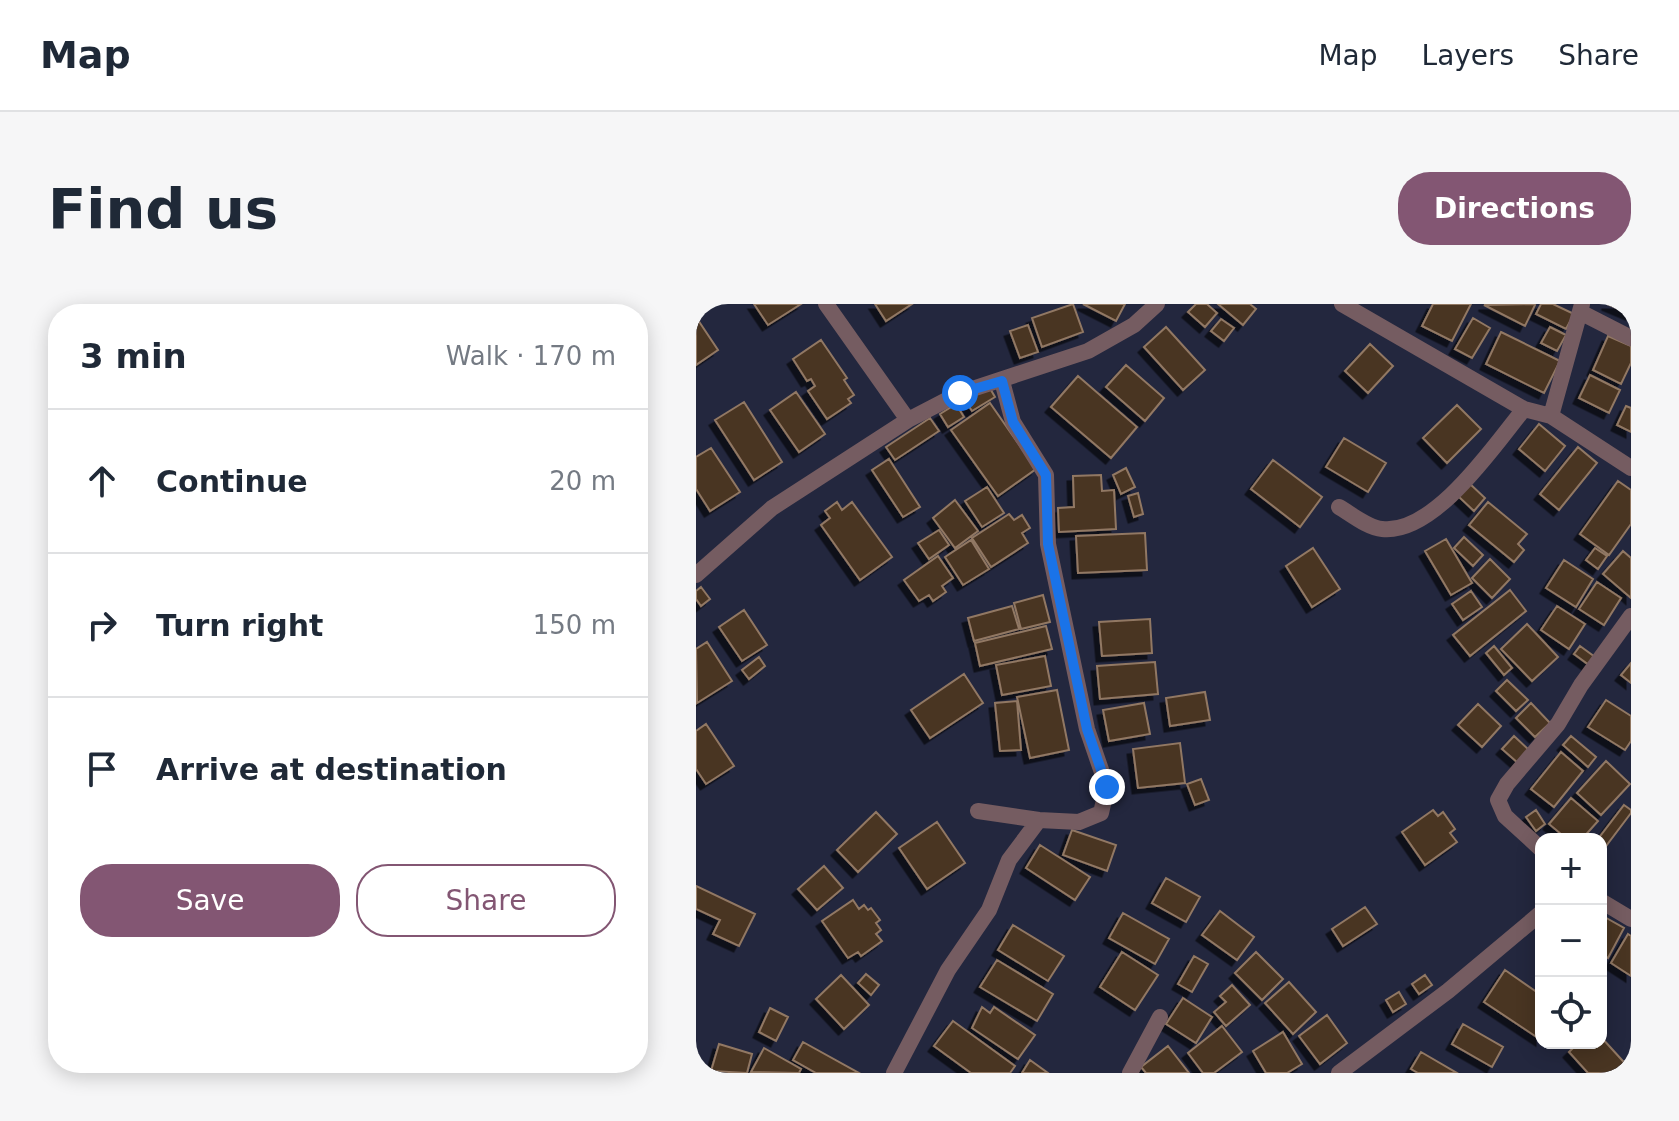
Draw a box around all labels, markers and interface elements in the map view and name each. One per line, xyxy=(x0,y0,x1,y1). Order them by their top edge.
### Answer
text: Map xyxy=(40,33,131,77)
text: Map xyxy=(1318,39,1378,72)
text: Layers xyxy=(1422,39,1514,72)
text: Share xyxy=(1558,39,1639,72)
button: Directions xyxy=(1398,172,1631,245)
text: Find us xyxy=(48,176,278,241)
text: 3 min xyxy=(80,336,187,376)
text: Walk · 170 m xyxy=(446,341,616,371)
route start xyxy=(942,375,978,411)
icon: ahead xyxy=(80,459,124,503)
text: Continue xyxy=(156,464,308,499)
text: 20 m xyxy=(549,466,616,496)
icon: right xyxy=(80,603,124,647)
text: Turn right xyxy=(156,608,323,643)
text: 150 m xyxy=(533,610,616,640)
icon: arrive xyxy=(80,747,124,791)
text: Arrive at destination xyxy=(156,752,507,787)
route end xyxy=(1089,769,1125,805)
map controls xyxy=(1535,833,1607,1049)
button: + xyxy=(1535,833,1607,905)
button: Save xyxy=(80,864,340,937)
button: Share xyxy=(356,864,616,937)
button: − xyxy=(1535,905,1607,977)
button: locate xyxy=(1535,977,1607,1049)

